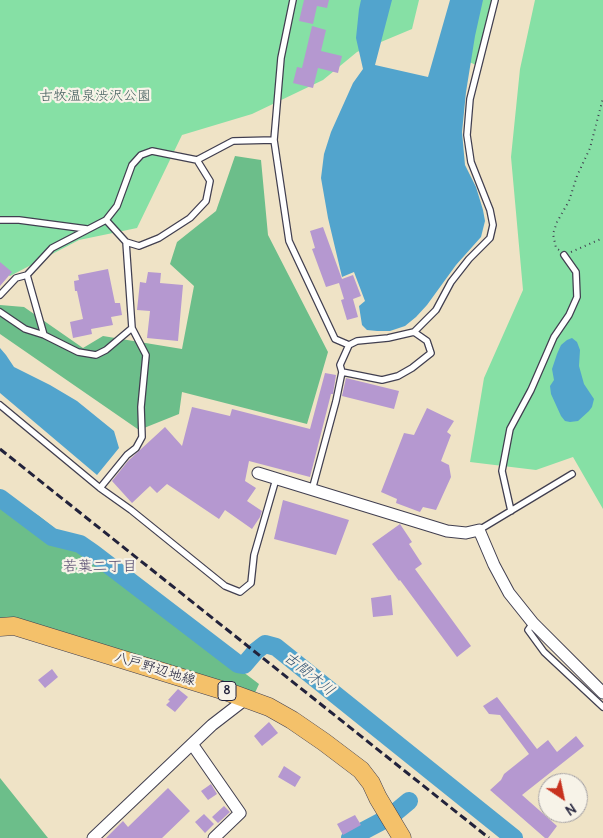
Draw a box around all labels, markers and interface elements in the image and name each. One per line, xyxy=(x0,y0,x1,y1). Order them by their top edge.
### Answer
park label: 古牧温泉渋沢公園 xyxy=(39,88,151,104)
district label: 若葉二丁目 xyxy=(63,558,137,576)
water label: 古間木川 xyxy=(280,648,338,700)
street label: 八戸野辺地線 xyxy=(112,649,198,689)
road number: 8 xyxy=(218,681,236,700)
north arrow xyxy=(538,773,588,823)
text: N xyxy=(562,799,580,820)

